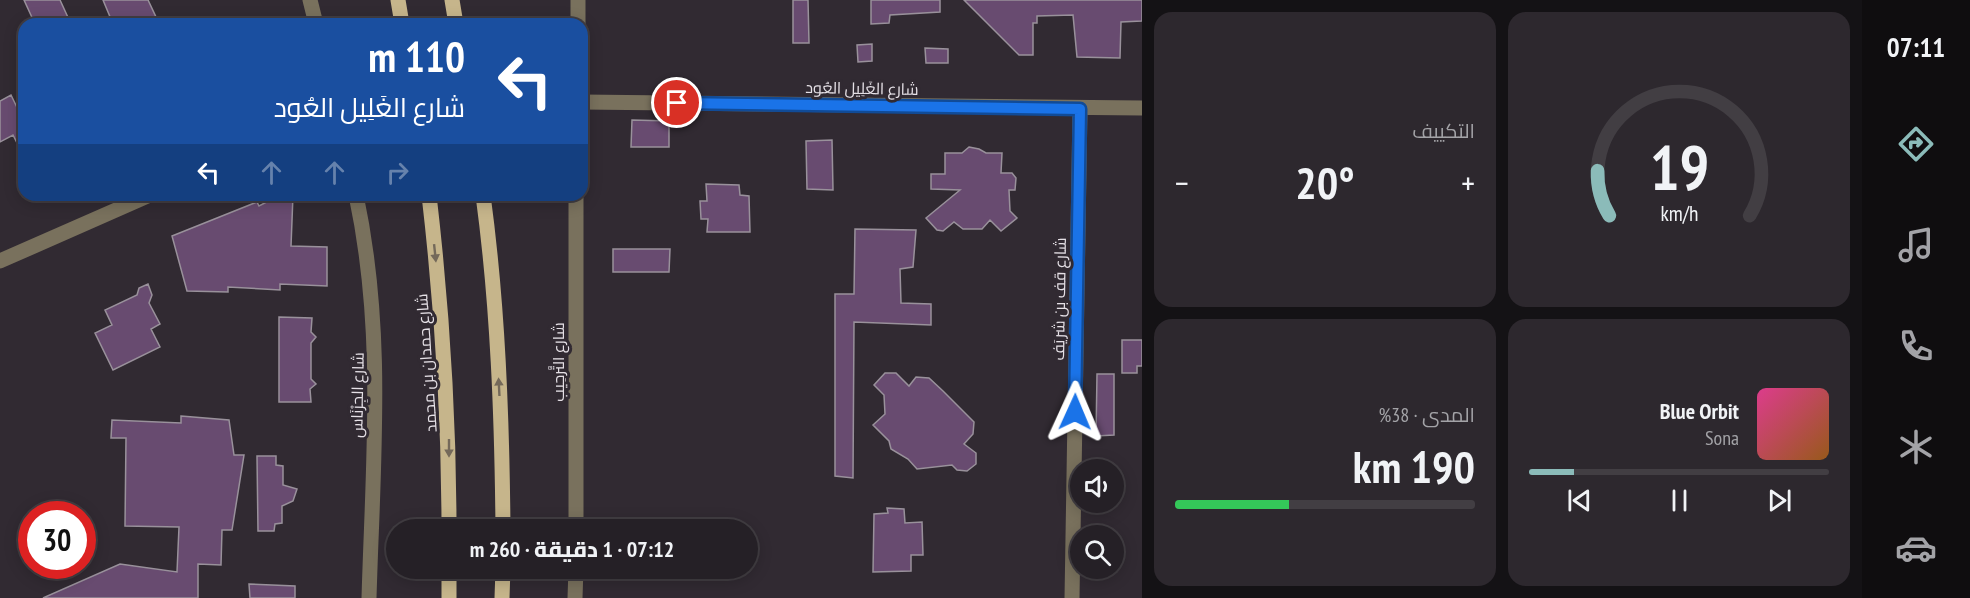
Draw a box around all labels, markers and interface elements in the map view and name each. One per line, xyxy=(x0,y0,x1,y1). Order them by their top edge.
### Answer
text: 110 m xyxy=(368,29,465,84)
text: 07:11 xyxy=(1887,30,1945,64)
icon: left xyxy=(486,42,564,120)
pin xyxy=(651,77,702,128)
street label: شارع الغَلِيل العُود xyxy=(805,77,919,101)
icon: arrive xyxy=(660,86,693,119)
text: شارع الغَلِيل العُود xyxy=(274,90,465,124)
text: التكييف xyxy=(1412,118,1475,144)
icon: directions xyxy=(1895,123,1937,165)
text: 19 xyxy=(1649,126,1709,207)
text: 20° xyxy=(1295,153,1355,211)
icon: left xyxy=(192,156,225,189)
icon: ahead xyxy=(255,156,288,189)
icon: ahead xyxy=(318,156,351,189)
icon: right xyxy=(381,156,414,189)
text: − xyxy=(1175,161,1189,204)
text: + xyxy=(1461,161,1475,204)
text: km/h xyxy=(1660,200,1698,228)
icon: music xyxy=(1895,224,1937,266)
street label: شارع قف بن شريَف xyxy=(1048,237,1072,361)
one-way arrow xyxy=(430,244,440,263)
street label: شارع حمدان بن محمد xyxy=(411,293,443,433)
street label: شارع التَّرحِيب xyxy=(548,322,570,402)
icon: phone xyxy=(1895,325,1937,367)
street label: شارع الجِرْنَاس xyxy=(346,352,370,438)
one-way arrow xyxy=(495,378,504,397)
position arrow xyxy=(1043,380,1107,444)
text: Blue Orbit xyxy=(1660,397,1739,425)
text: المدى · 38% xyxy=(1379,402,1475,428)
text: Sona xyxy=(1705,425,1739,451)
icon: climate xyxy=(1895,426,1937,468)
text: 190 km xyxy=(1353,437,1475,495)
one-way arrow xyxy=(444,438,454,457)
map controls xyxy=(1070,459,1124,579)
button: sound xyxy=(1070,459,1124,513)
icon: previous xyxy=(1563,484,1596,517)
icon: pause xyxy=(1663,484,1696,517)
icon: next xyxy=(1763,484,1796,517)
speed limit sign: 30 xyxy=(18,501,96,579)
button: search xyxy=(1070,525,1124,579)
icon: car xyxy=(1895,527,1937,569)
text: 07:12 · 1 دقيقة · 260 m xyxy=(470,535,674,563)

